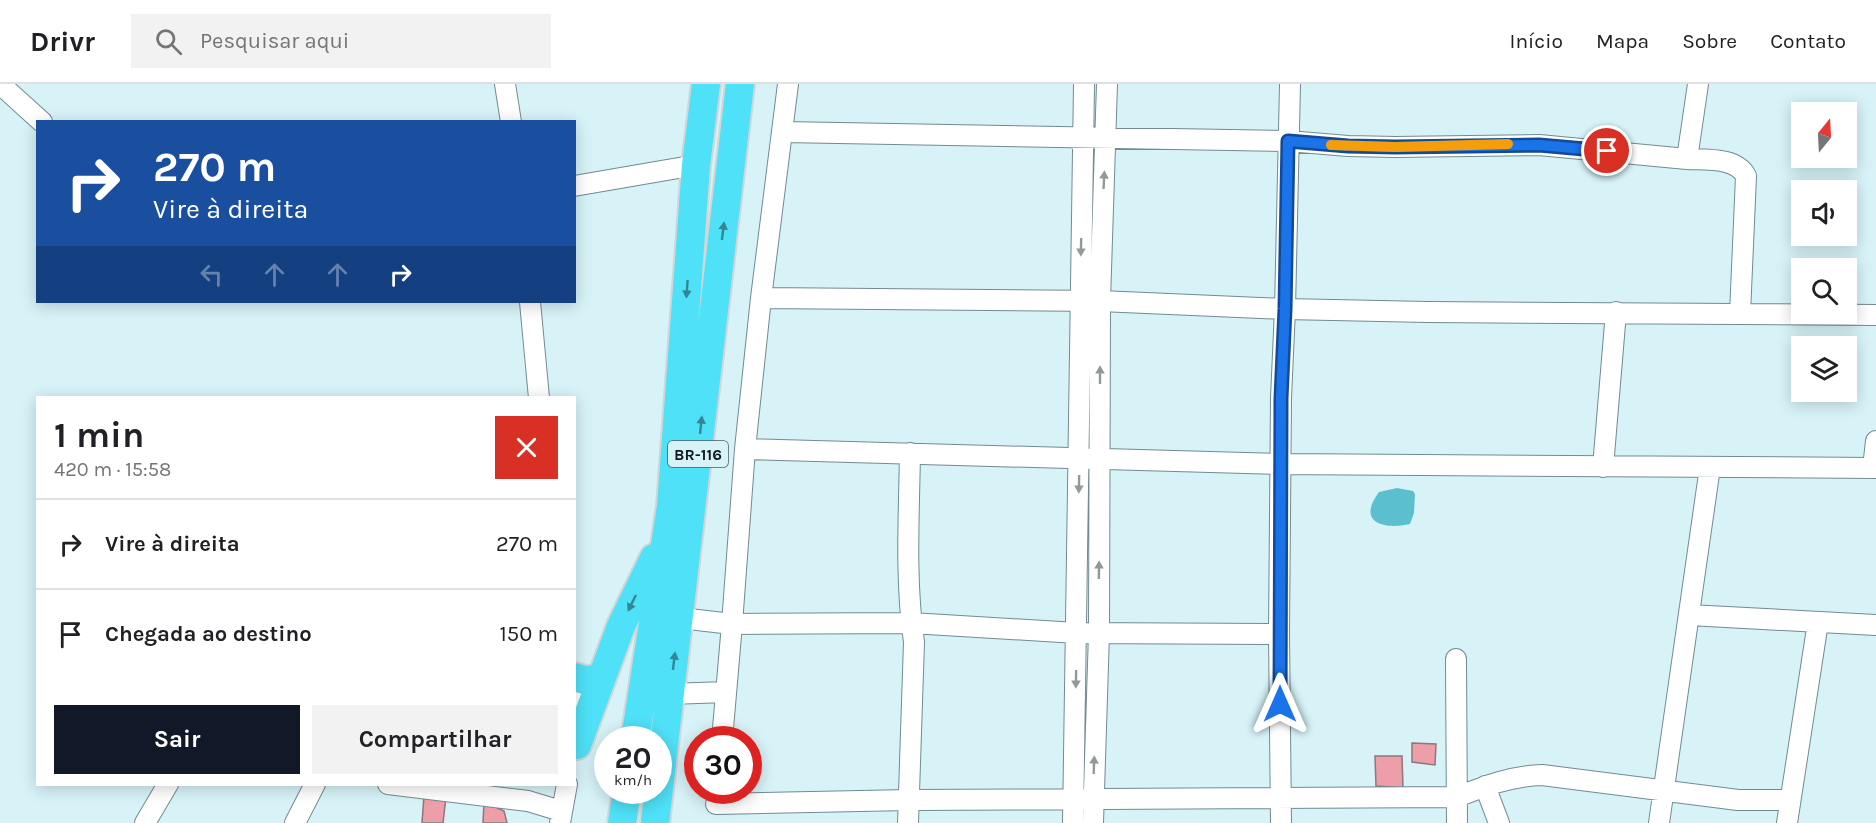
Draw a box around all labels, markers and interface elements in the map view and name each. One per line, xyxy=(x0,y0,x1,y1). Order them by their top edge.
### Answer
search box xyxy=(131,14,551,68)
text: Drivr xyxy=(30,25,95,58)
icon: search xyxy=(152,25,185,58)
text: Pesquisar aqui xyxy=(200,28,349,54)
text: Início xyxy=(1510,29,1563,53)
text: Mapa xyxy=(1596,29,1649,53)
text: Sobre xyxy=(1682,29,1737,53)
text: Contato xyxy=(1770,29,1846,53)
north arrow xyxy=(1791,102,1857,168)
map controls xyxy=(1791,102,1857,402)
pin xyxy=(1581,125,1632,176)
icon: arrive xyxy=(1590,134,1623,167)
text: 270 m xyxy=(153,142,276,192)
icon: right xyxy=(54,144,132,222)
one-way arrow xyxy=(1100,170,1109,189)
button: sound xyxy=(1791,180,1857,246)
text: Vire à direita xyxy=(153,193,308,225)
one-way arrow xyxy=(718,222,728,241)
one-way arrow xyxy=(1076,238,1086,257)
icon: left xyxy=(195,258,228,291)
icon: ahead xyxy=(258,258,291,291)
icon: ahead xyxy=(321,258,354,291)
icon: right xyxy=(384,258,417,291)
button: search xyxy=(1791,258,1857,324)
one-way arrow xyxy=(682,279,692,298)
button: layers xyxy=(1791,336,1857,402)
one-way arrow xyxy=(1095,365,1105,384)
text: 1 min xyxy=(54,414,144,456)
button: close xyxy=(495,416,558,479)
one-way arrow xyxy=(697,416,706,435)
road number: BR-116 xyxy=(668,441,728,467)
text: 420 m · 15:58 xyxy=(54,458,171,481)
one-way arrow xyxy=(1074,475,1084,494)
icon: right xyxy=(54,528,87,561)
text: Vire à direita xyxy=(105,531,240,557)
text: 270 m xyxy=(496,531,558,557)
one-way arrow xyxy=(1094,560,1104,579)
one-way arrow xyxy=(627,595,637,612)
icon: arrive xyxy=(54,618,87,651)
text: Chegada ao destino xyxy=(105,621,312,647)
text: 150 m xyxy=(499,621,558,647)
one-way arrow xyxy=(670,651,679,670)
one-way arrow xyxy=(1071,670,1081,689)
position arrow xyxy=(1248,672,1312,736)
button: Sair xyxy=(54,705,300,774)
button: Compartilhar xyxy=(312,705,558,774)
speed limit sign: 30 xyxy=(684,726,762,804)
text: 20 xyxy=(614,740,652,776)
one-way arrow xyxy=(1090,755,1099,774)
text: km/h xyxy=(614,771,652,789)

